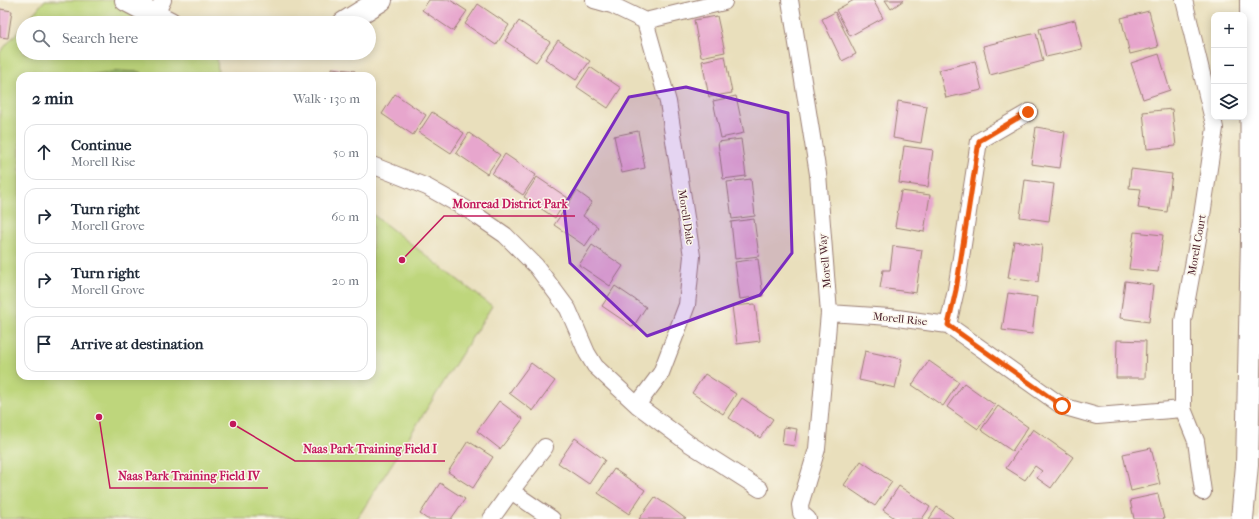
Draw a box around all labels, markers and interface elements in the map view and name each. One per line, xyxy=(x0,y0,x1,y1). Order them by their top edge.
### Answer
map controls xyxy=(1211,12,1247,120)
button: + xyxy=(1211,12,1247,48)
search box xyxy=(16,16,376,60)
icon: search xyxy=(30,27,52,49)
text: Search here xyxy=(62,29,138,47)
button: − xyxy=(1211,48,1247,84)
button: layers xyxy=(1211,84,1247,120)
text: 2 min xyxy=(32,88,73,108)
text: Walk · 130 m xyxy=(293,91,360,106)
route end xyxy=(1019,103,1037,121)
text: Continue xyxy=(71,136,131,154)
icon: ahead xyxy=(33,141,55,163)
text: 50 m xyxy=(333,145,359,160)
text: Morell Rise xyxy=(71,154,136,169)
street label: Morell Dale xyxy=(675,188,697,246)
callout: Monread District Park xyxy=(444,192,575,216)
text: Monread District Park xyxy=(451,197,569,211)
text: Turn right xyxy=(71,200,140,218)
icon: right xyxy=(33,205,55,227)
text: 60 m xyxy=(331,209,359,224)
street label: Morell Court xyxy=(1185,213,1209,276)
text: Morell Grove xyxy=(71,218,145,233)
street label: Morell Way xyxy=(816,232,834,289)
text: Turn right xyxy=(71,264,140,282)
icon: right xyxy=(33,269,55,291)
text: 20 m xyxy=(332,273,359,288)
text: Morell Grove xyxy=(71,282,145,297)
street label: Morell Rise xyxy=(872,310,928,328)
icon: arrive xyxy=(33,333,55,355)
text: Arrive at destination xyxy=(71,335,203,353)
route start xyxy=(1053,397,1071,415)
callout: Naas Park Training Field I xyxy=(295,437,445,461)
text: Naas Park Training Field I xyxy=(303,442,437,457)
callout: Naas Park Training Field IV xyxy=(110,464,268,488)
text: Naas Park Training Field IV xyxy=(118,469,261,484)

